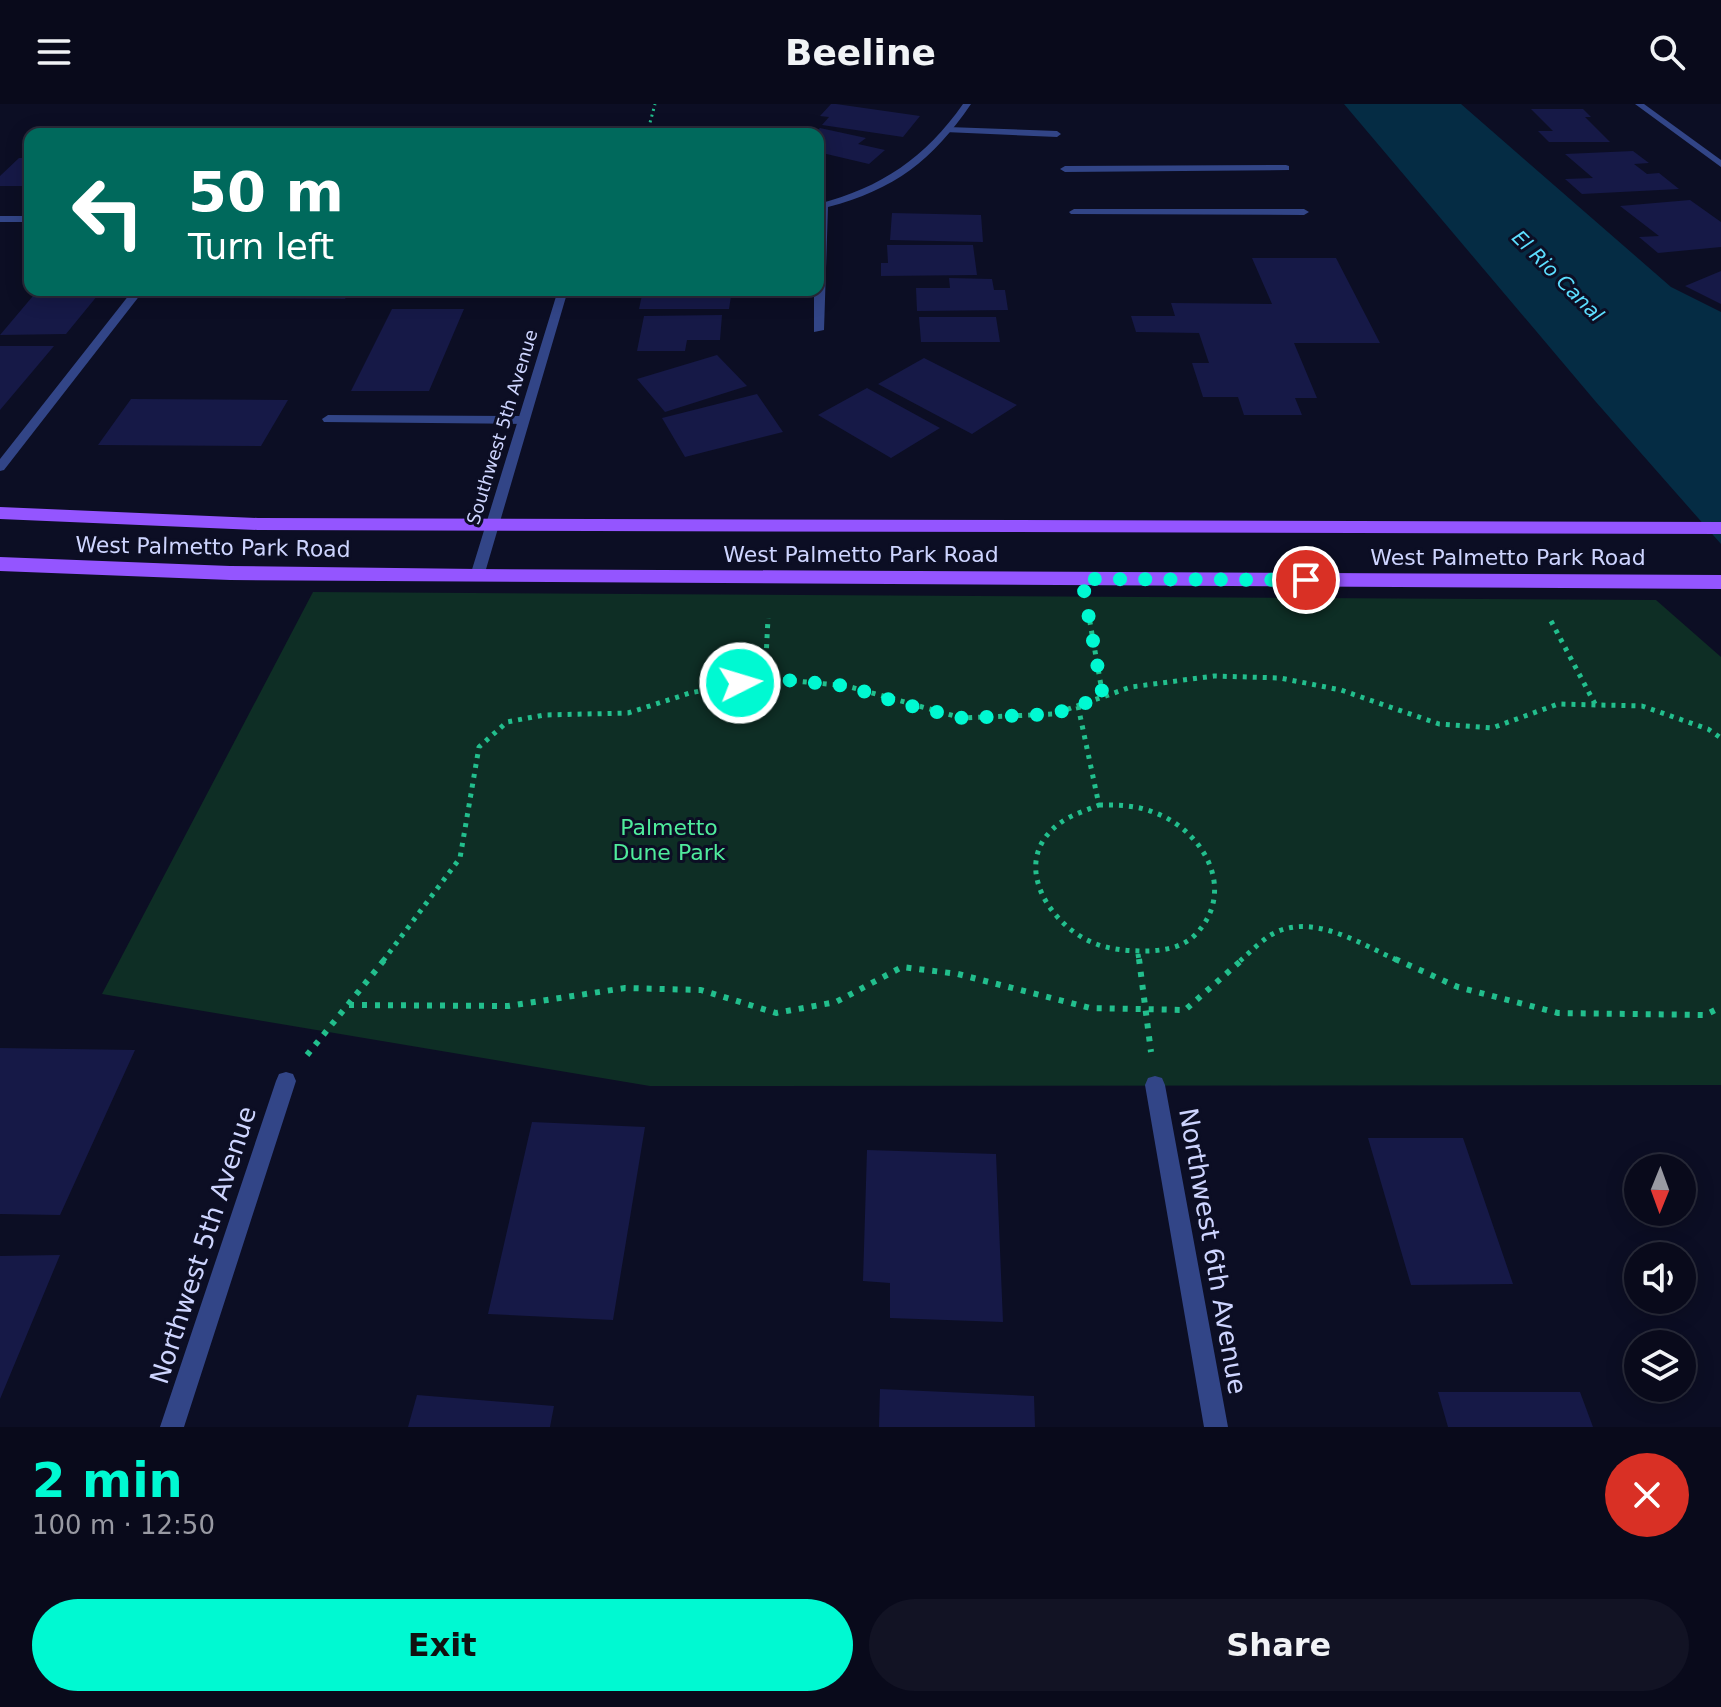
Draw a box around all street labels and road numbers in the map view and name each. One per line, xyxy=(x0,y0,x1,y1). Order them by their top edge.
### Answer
street label: Southwest 5th Avenue xyxy=(462,327,542,527)
street label: West Palmetto Park Road xyxy=(75,532,351,562)
street label: West Palmetto Park Road xyxy=(723,542,999,567)
street label: West Palmetto Park Road xyxy=(1370,545,1646,570)
street label: Northwest 5th Avenue xyxy=(144,1102,262,1388)
street label: Northwest 6th Avenue xyxy=(1173,1106,1253,1396)

